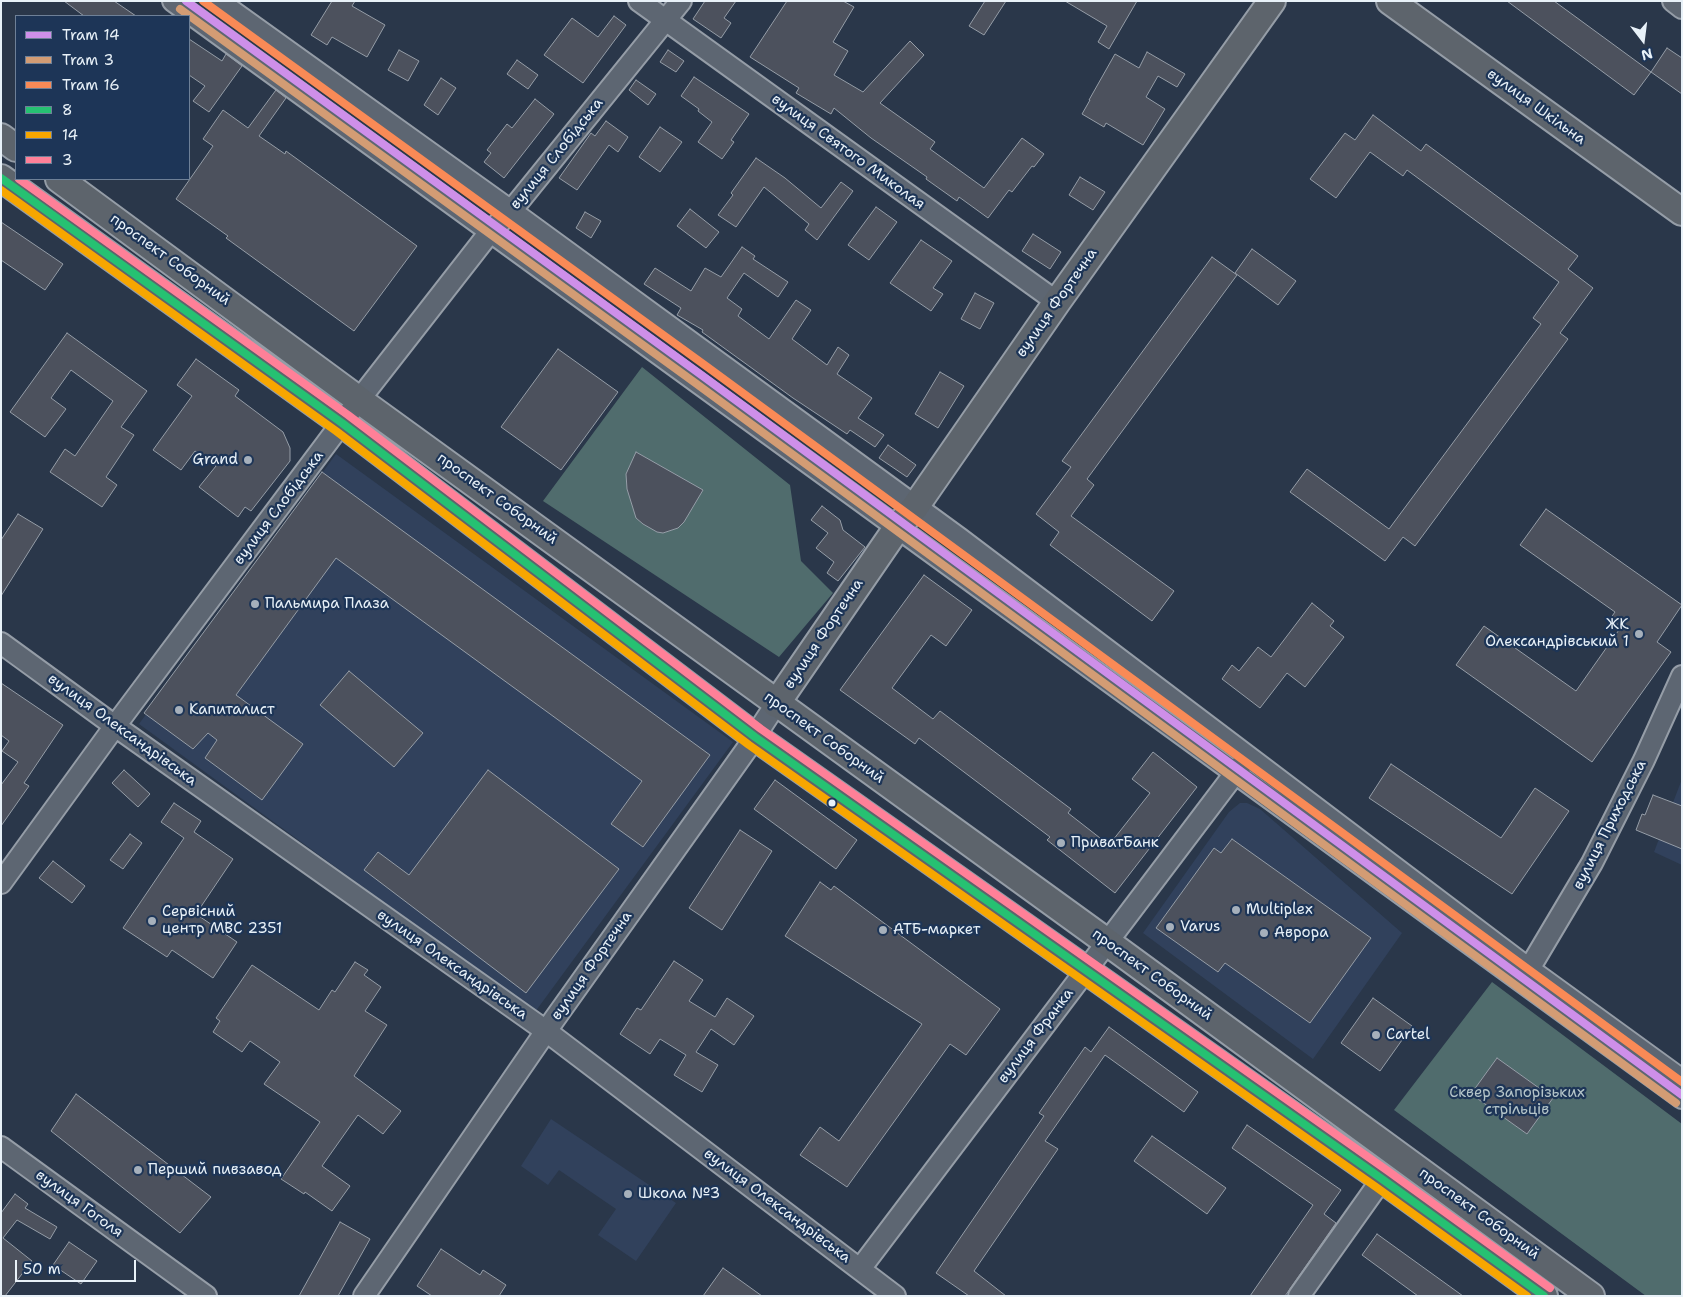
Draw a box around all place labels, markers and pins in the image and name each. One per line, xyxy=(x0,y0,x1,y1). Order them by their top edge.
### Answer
place label: Grand xyxy=(193,451,238,469)
marker: Grand xyxy=(242,454,254,466)
place label: Пальмира Плаза xyxy=(265,595,389,613)
marker: Пальмира Плаза xyxy=(249,598,261,610)
place label: ЖК Олександрівський 1 xyxy=(1485,616,1629,651)
marker: ЖК Олександрівський 1 xyxy=(1633,628,1645,640)
place label: Капиталист xyxy=(189,701,275,719)
marker: Капиталист xyxy=(173,704,185,716)
unlabelled marker xyxy=(827,798,837,808)
place label: ПриватБанк xyxy=(1071,834,1159,852)
marker: ПриватБанк xyxy=(1055,837,1067,849)
place label: Multiplex xyxy=(1246,901,1313,919)
place label: Сервісний центр МВС 2351 xyxy=(162,903,282,938)
marker: Multiplex xyxy=(1230,904,1242,916)
marker: Сервісний центр МВС 2351 xyxy=(146,915,158,927)
place label: Varus xyxy=(1180,918,1221,936)
place label: АТБ-маркет xyxy=(893,921,980,939)
marker: Varus xyxy=(1164,921,1176,933)
marker: АТБ-маркет xyxy=(877,924,889,936)
place label: Аврора xyxy=(1274,924,1328,942)
marker: Аврора xyxy=(1258,927,1270,939)
place label: Cartel xyxy=(1386,1026,1430,1044)
marker: Cartel xyxy=(1370,1029,1382,1041)
place label: Перший пивзавод xyxy=(148,1161,282,1179)
marker: Перший пивзавод xyxy=(132,1164,144,1176)
place label: Школа №3 xyxy=(638,1185,720,1203)
marker: Школа №3 xyxy=(622,1188,634,1200)

